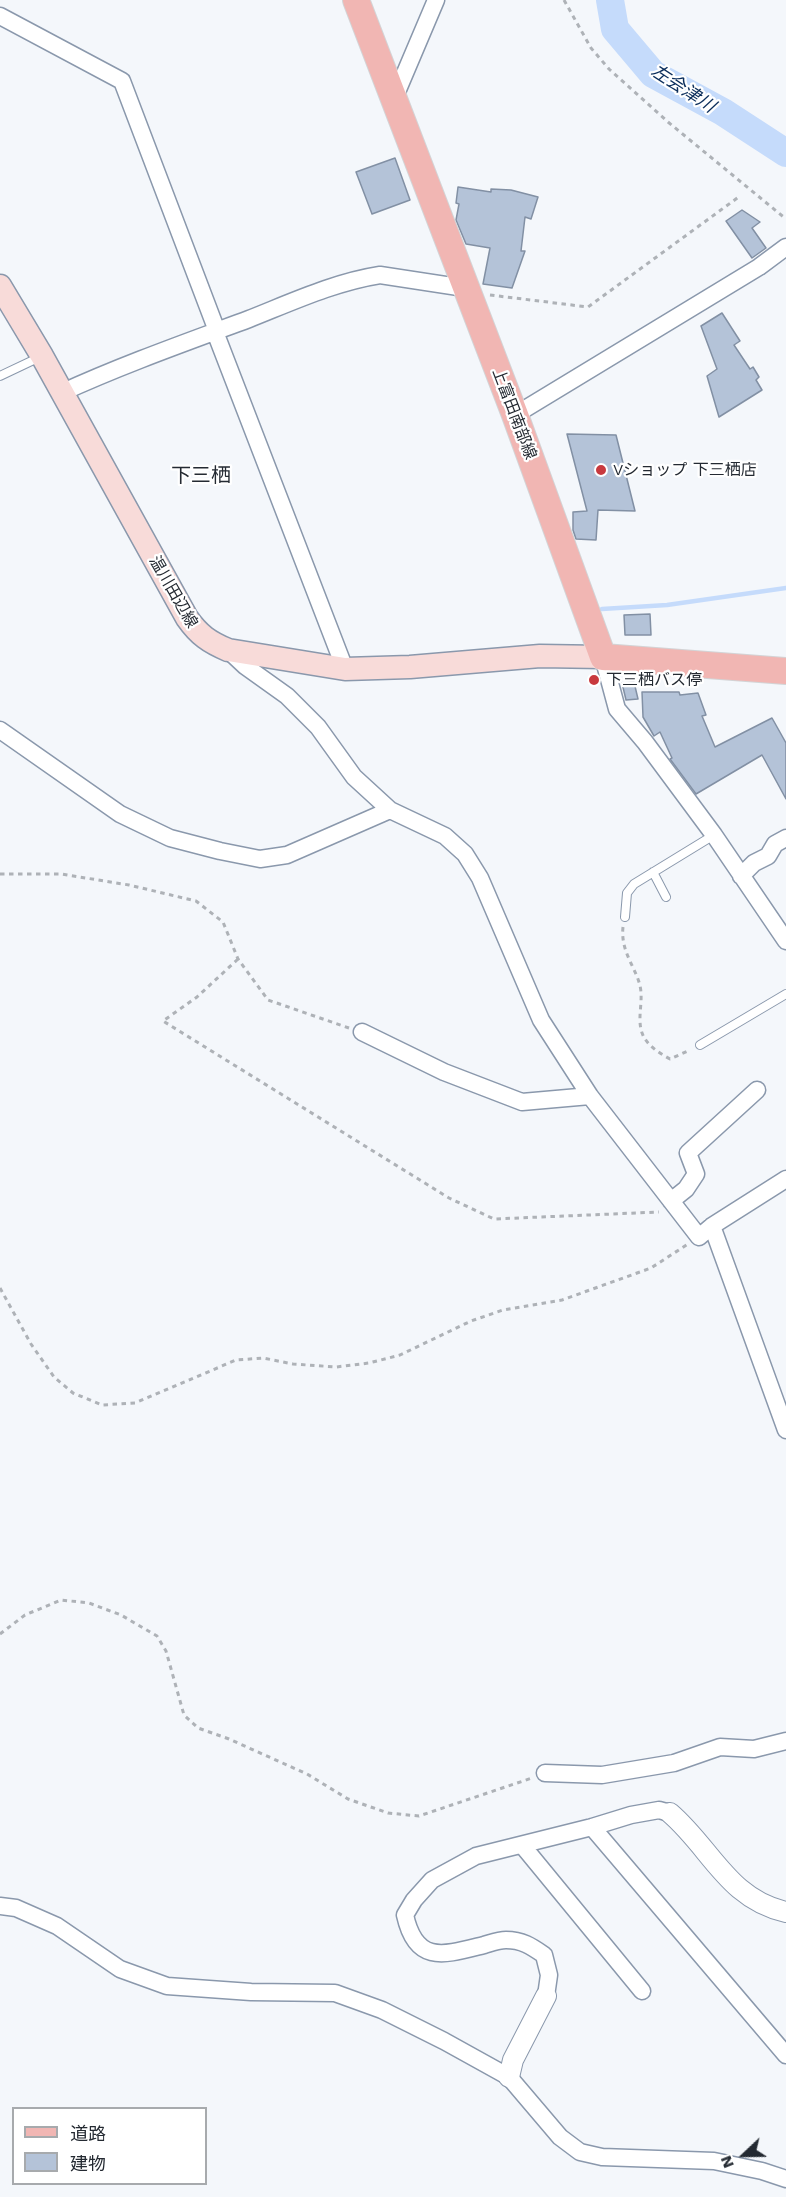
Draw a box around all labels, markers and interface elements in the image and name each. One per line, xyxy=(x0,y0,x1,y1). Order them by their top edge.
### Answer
water label: 左会津川 xyxy=(647,60,719,118)
street label: 上富田南部線 xyxy=(488,366,540,462)
place label: Vショップ 下三栖店 xyxy=(613,460,757,480)
marker: Vショップ 下三栖店 xyxy=(594,463,608,477)
district label: 下三栖 xyxy=(171,464,231,488)
street label: 温川田辺線 xyxy=(145,553,201,631)
place label: 下三栖バス停 xyxy=(606,670,702,690)
marker: 下三栖バス停 xyxy=(587,673,601,687)
legend xyxy=(12,2107,207,2185)
text: 道路 xyxy=(70,2123,106,2144)
north arrow xyxy=(714,2125,774,2185)
text: 建物 xyxy=(70,2153,106,2174)
text: N xyxy=(716,2153,738,2171)

